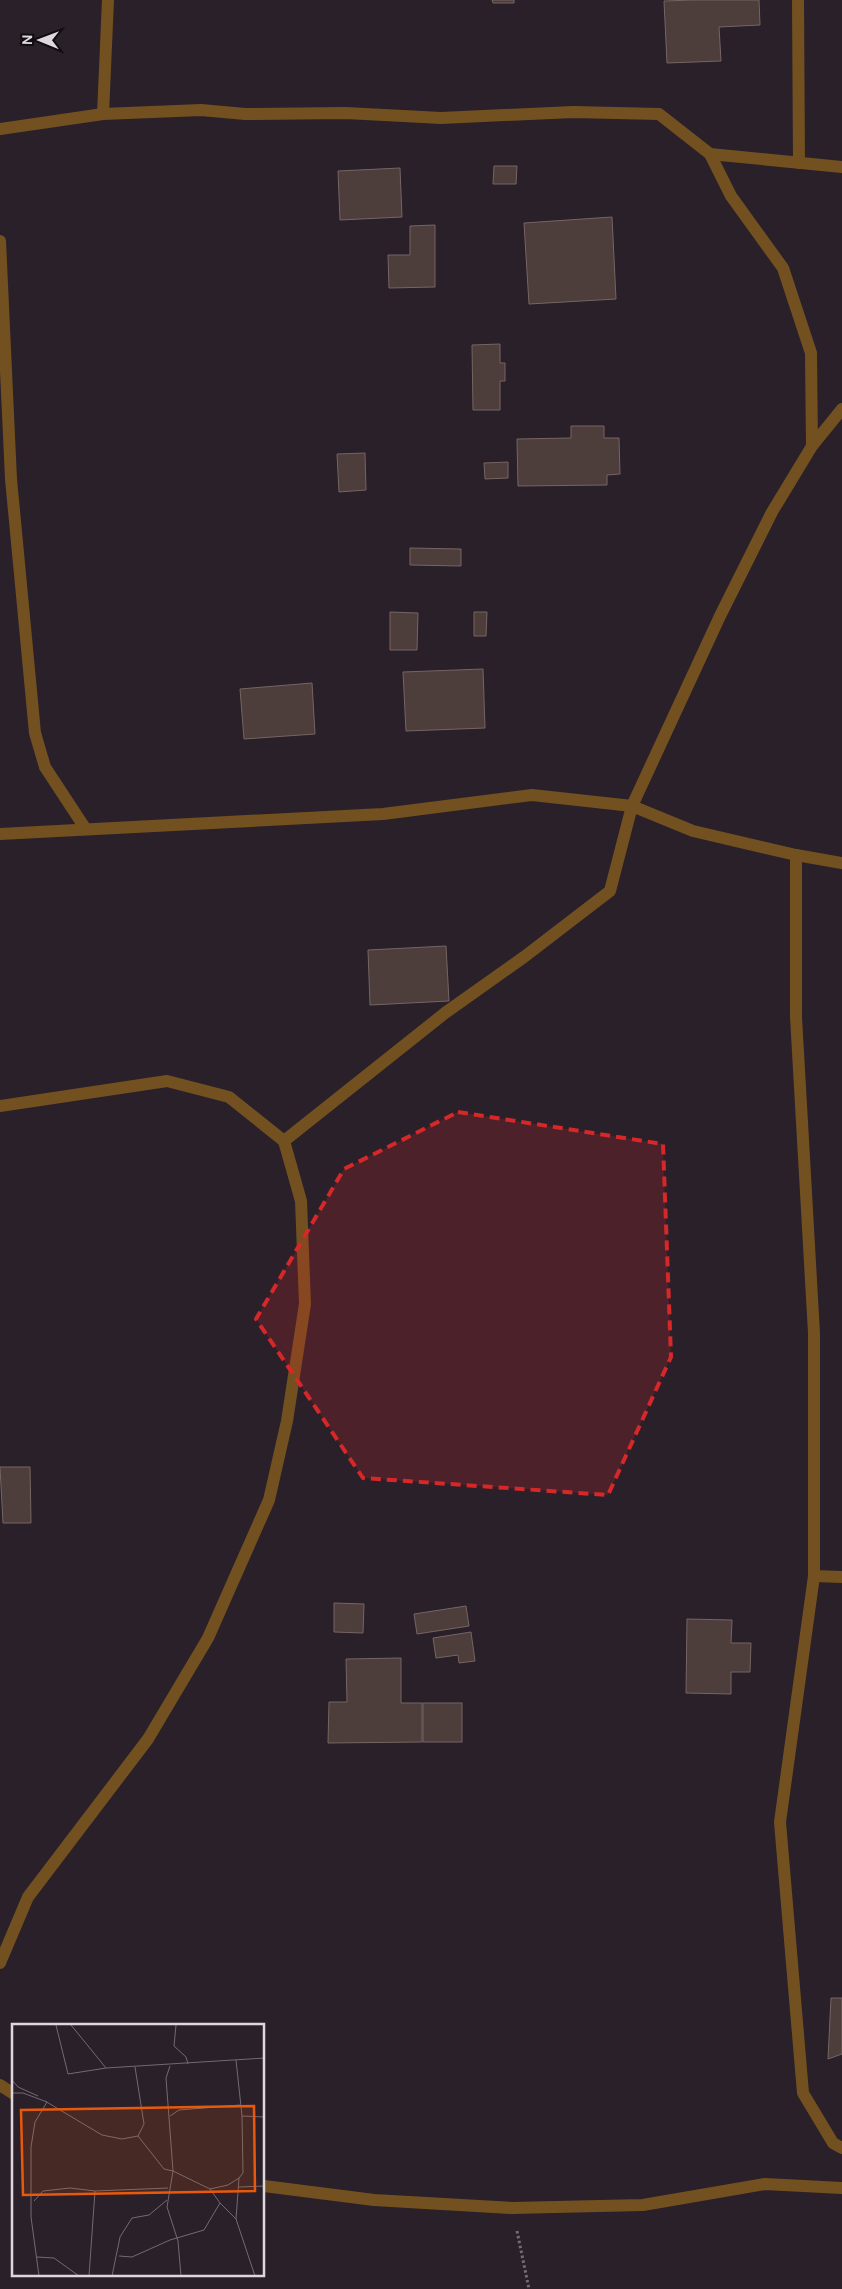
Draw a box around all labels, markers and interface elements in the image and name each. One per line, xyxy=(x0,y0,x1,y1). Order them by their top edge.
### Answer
north arrow xyxy=(15,15,65,65)
text: N xyxy=(18,35,36,45)
inset map xyxy=(12,2024,265,2276)

